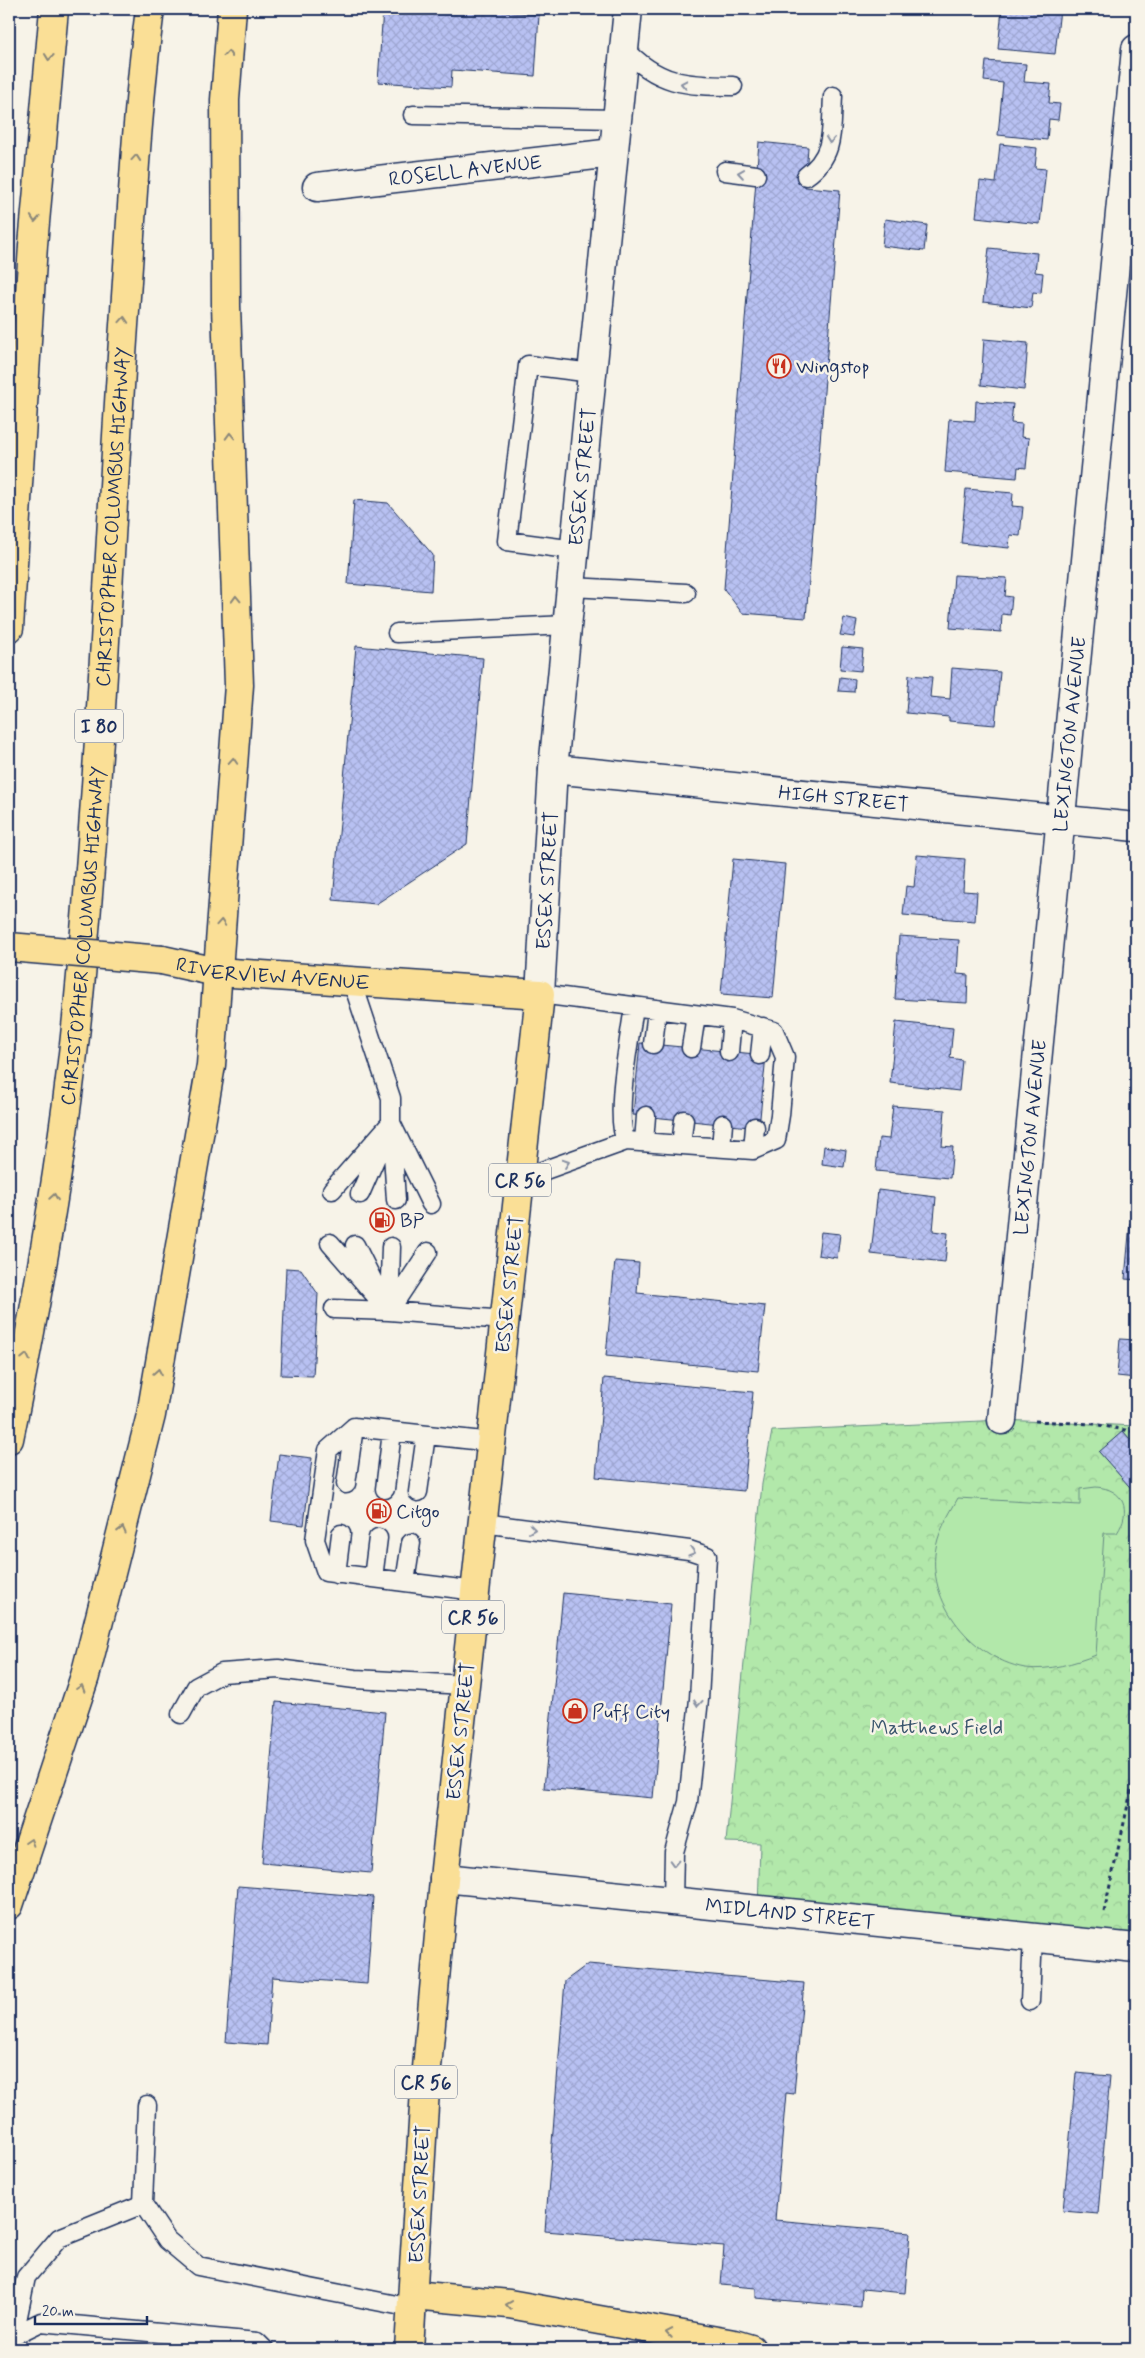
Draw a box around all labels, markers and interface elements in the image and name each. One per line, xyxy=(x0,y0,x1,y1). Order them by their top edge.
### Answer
one-way arrow xyxy=(222,50,233,58)
one-way arrow xyxy=(44,54,55,62)
one-way arrow xyxy=(680,80,689,90)
one-way arrow xyxy=(825,137,836,145)
street label: ROSELL AVENUE xyxy=(387,149,543,194)
one-way arrow xyxy=(130,154,141,162)
one-way arrow xyxy=(736,168,744,179)
one-way arrow xyxy=(29,215,40,223)
one-way arrow xyxy=(119,316,130,324)
street label: CHRISTOPHER COLUMBUS HIGHWAY xyxy=(90,346,138,688)
restaurant icon: Wingstop xyxy=(766,353,792,379)
place label: Wingstop xyxy=(796,354,869,382)
street label: ESSEX STREET xyxy=(563,407,604,547)
one-way arrow xyxy=(225,432,236,440)
one-way arrow xyxy=(231,594,241,602)
street label: LEXINGTON AVENUE xyxy=(1048,635,1094,834)
road number: I 80 xyxy=(75,709,123,742)
one-way arrow xyxy=(228,757,239,765)
street label: CHRISTOPHER COLUMBUS HIGHWAY xyxy=(55,765,112,1107)
street label: HIGH STREET xyxy=(777,779,910,819)
street label: ESSEX STREET xyxy=(531,810,566,950)
one-way arrow xyxy=(215,919,226,927)
street label: RIVERVIEW AVENUE xyxy=(173,951,370,997)
street label: LEXINGTON AVENUE xyxy=(1008,1038,1054,1237)
one-way arrow xyxy=(561,1159,570,1169)
road number: CR 56 xyxy=(489,1164,551,1196)
one-way arrow xyxy=(48,1193,59,1201)
fuel station icon: BP xyxy=(369,1207,395,1233)
place label: BP xyxy=(400,1208,425,1235)
street label: ESSEX STREET xyxy=(490,1214,531,1355)
one-way arrow xyxy=(20,1353,31,1361)
one-way arrow xyxy=(152,1368,162,1376)
fuel station icon: Citgo xyxy=(366,1498,392,1524)
place label: Citgo xyxy=(396,1499,440,1527)
one-way arrow xyxy=(527,1524,536,1534)
one-way arrow xyxy=(116,1527,126,1535)
one-way arrow xyxy=(688,1546,696,1556)
road number: CR 56 xyxy=(442,1600,504,1634)
street label: ESSEX STREET xyxy=(441,1661,482,1802)
one-way arrow xyxy=(75,1684,85,1692)
shop icon: Puff City xyxy=(562,1698,588,1724)
place label: Puff City xyxy=(592,1699,670,1726)
one-way arrow xyxy=(693,1699,704,1707)
park label: Matthews Field xyxy=(871,1715,1003,1742)
one-way arrow xyxy=(24,1838,34,1847)
one-way arrow xyxy=(669,1860,679,1868)
street label: MIDLAND STREET xyxy=(704,1892,876,1937)
road number: CR 56 xyxy=(395,2066,457,2098)
street label: ESSEX STREET xyxy=(403,2124,438,2264)
scale bar xyxy=(35,2293,148,2325)
one-way arrow xyxy=(505,2300,514,2310)
text: 20 m xyxy=(42,2302,74,2322)
one-way arrow xyxy=(665,2328,674,2338)

